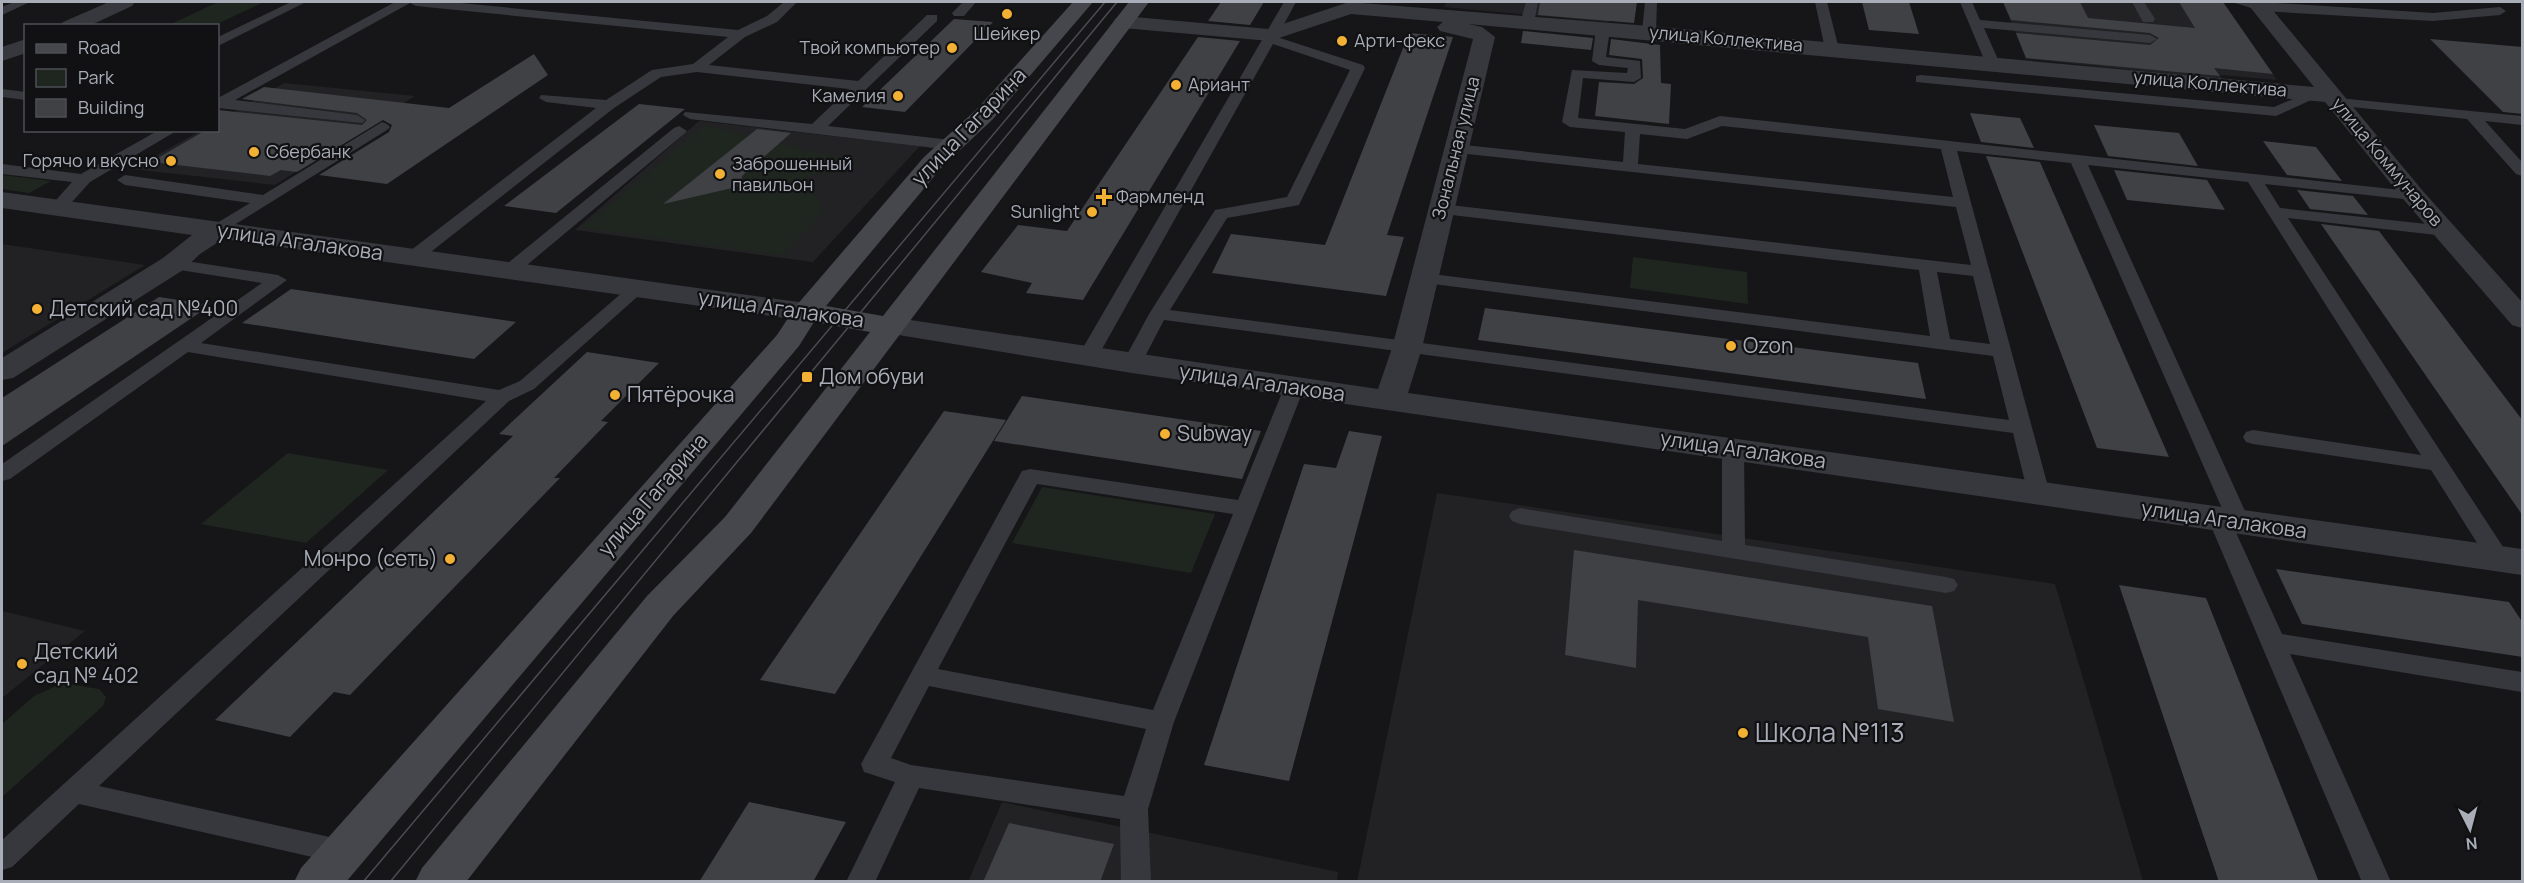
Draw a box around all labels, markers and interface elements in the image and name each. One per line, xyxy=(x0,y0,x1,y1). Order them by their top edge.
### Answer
marker: Шейкер xyxy=(1000,7,1014,21)
street label: улица Коллектива xyxy=(1648,19,1804,57)
place label: Шейкер xyxy=(974,21,1040,45)
legend xyxy=(24,24,219,132)
place label: Арти-фекс xyxy=(1354,28,1445,52)
marker: Арти-фекс xyxy=(1335,34,1349,48)
text: Road xyxy=(78,35,121,59)
place label: Твой компьютер xyxy=(799,35,940,59)
marker: Твой компьютер xyxy=(945,41,959,55)
street label: улица Гагарина xyxy=(905,61,1032,192)
street label: улица Коллектива xyxy=(2132,64,2288,102)
text: Park xyxy=(78,65,115,89)
place label: Ариант xyxy=(1188,72,1250,96)
street label: Зональная улица xyxy=(1426,74,1484,222)
marker: Ариант xyxy=(1169,78,1183,92)
place label: Камелия xyxy=(812,83,886,107)
marker: Камелия xyxy=(891,89,905,103)
street label: улица Коммунаров xyxy=(2327,92,2449,231)
text: Building xyxy=(78,95,144,119)
place label: Сбербанк xyxy=(266,139,352,163)
marker: Сбербанк xyxy=(247,145,261,159)
place label: Горячо и вкусно xyxy=(23,148,159,172)
place label: Заброшенный павильон xyxy=(732,151,852,196)
marker: Горячо и вкусно xyxy=(164,154,178,168)
marker: Заброшенный павильон xyxy=(713,167,727,181)
place label: Фармленд xyxy=(1116,184,1204,208)
marker: Фармленд xyxy=(1097,190,1111,204)
place label: Sunlight xyxy=(1011,199,1080,223)
marker: Sunlight xyxy=(1085,205,1099,219)
street label: улица Агалакова xyxy=(215,216,385,267)
street label: улица Агалакова xyxy=(696,283,866,334)
place label: Детский сад №400 xyxy=(49,294,238,322)
marker: Детский сад №400 xyxy=(30,302,44,316)
place label: Ozon xyxy=(1743,331,1793,359)
marker: Ozon xyxy=(1724,339,1738,353)
street label: улица Агалакова xyxy=(1177,357,1347,408)
place label: Дом обуви xyxy=(819,362,924,390)
marker: Дом обуви xyxy=(800,370,814,384)
place label: Пятёрочка xyxy=(627,380,734,408)
marker: Пятёрочка xyxy=(608,388,622,402)
place label: Subway xyxy=(1177,419,1252,447)
street label: улица Агалакова xyxy=(1658,424,1828,475)
street label: улица Гагарина xyxy=(591,427,713,562)
marker: Subway xyxy=(1158,427,1172,441)
street label: улица Агалакова xyxy=(2139,494,2309,545)
place label: Монро (сеть) xyxy=(304,544,438,572)
marker: Монро (сеть) xyxy=(443,552,457,566)
place label: Детский сад № 402 xyxy=(34,637,139,689)
marker: Детский сад № 402 xyxy=(15,657,29,671)
place label: Школа №113 xyxy=(1755,714,1905,750)
marker: Школа №113 xyxy=(1736,726,1750,740)
north arrow xyxy=(2440,799,2500,859)
text: N xyxy=(2465,832,2478,855)

